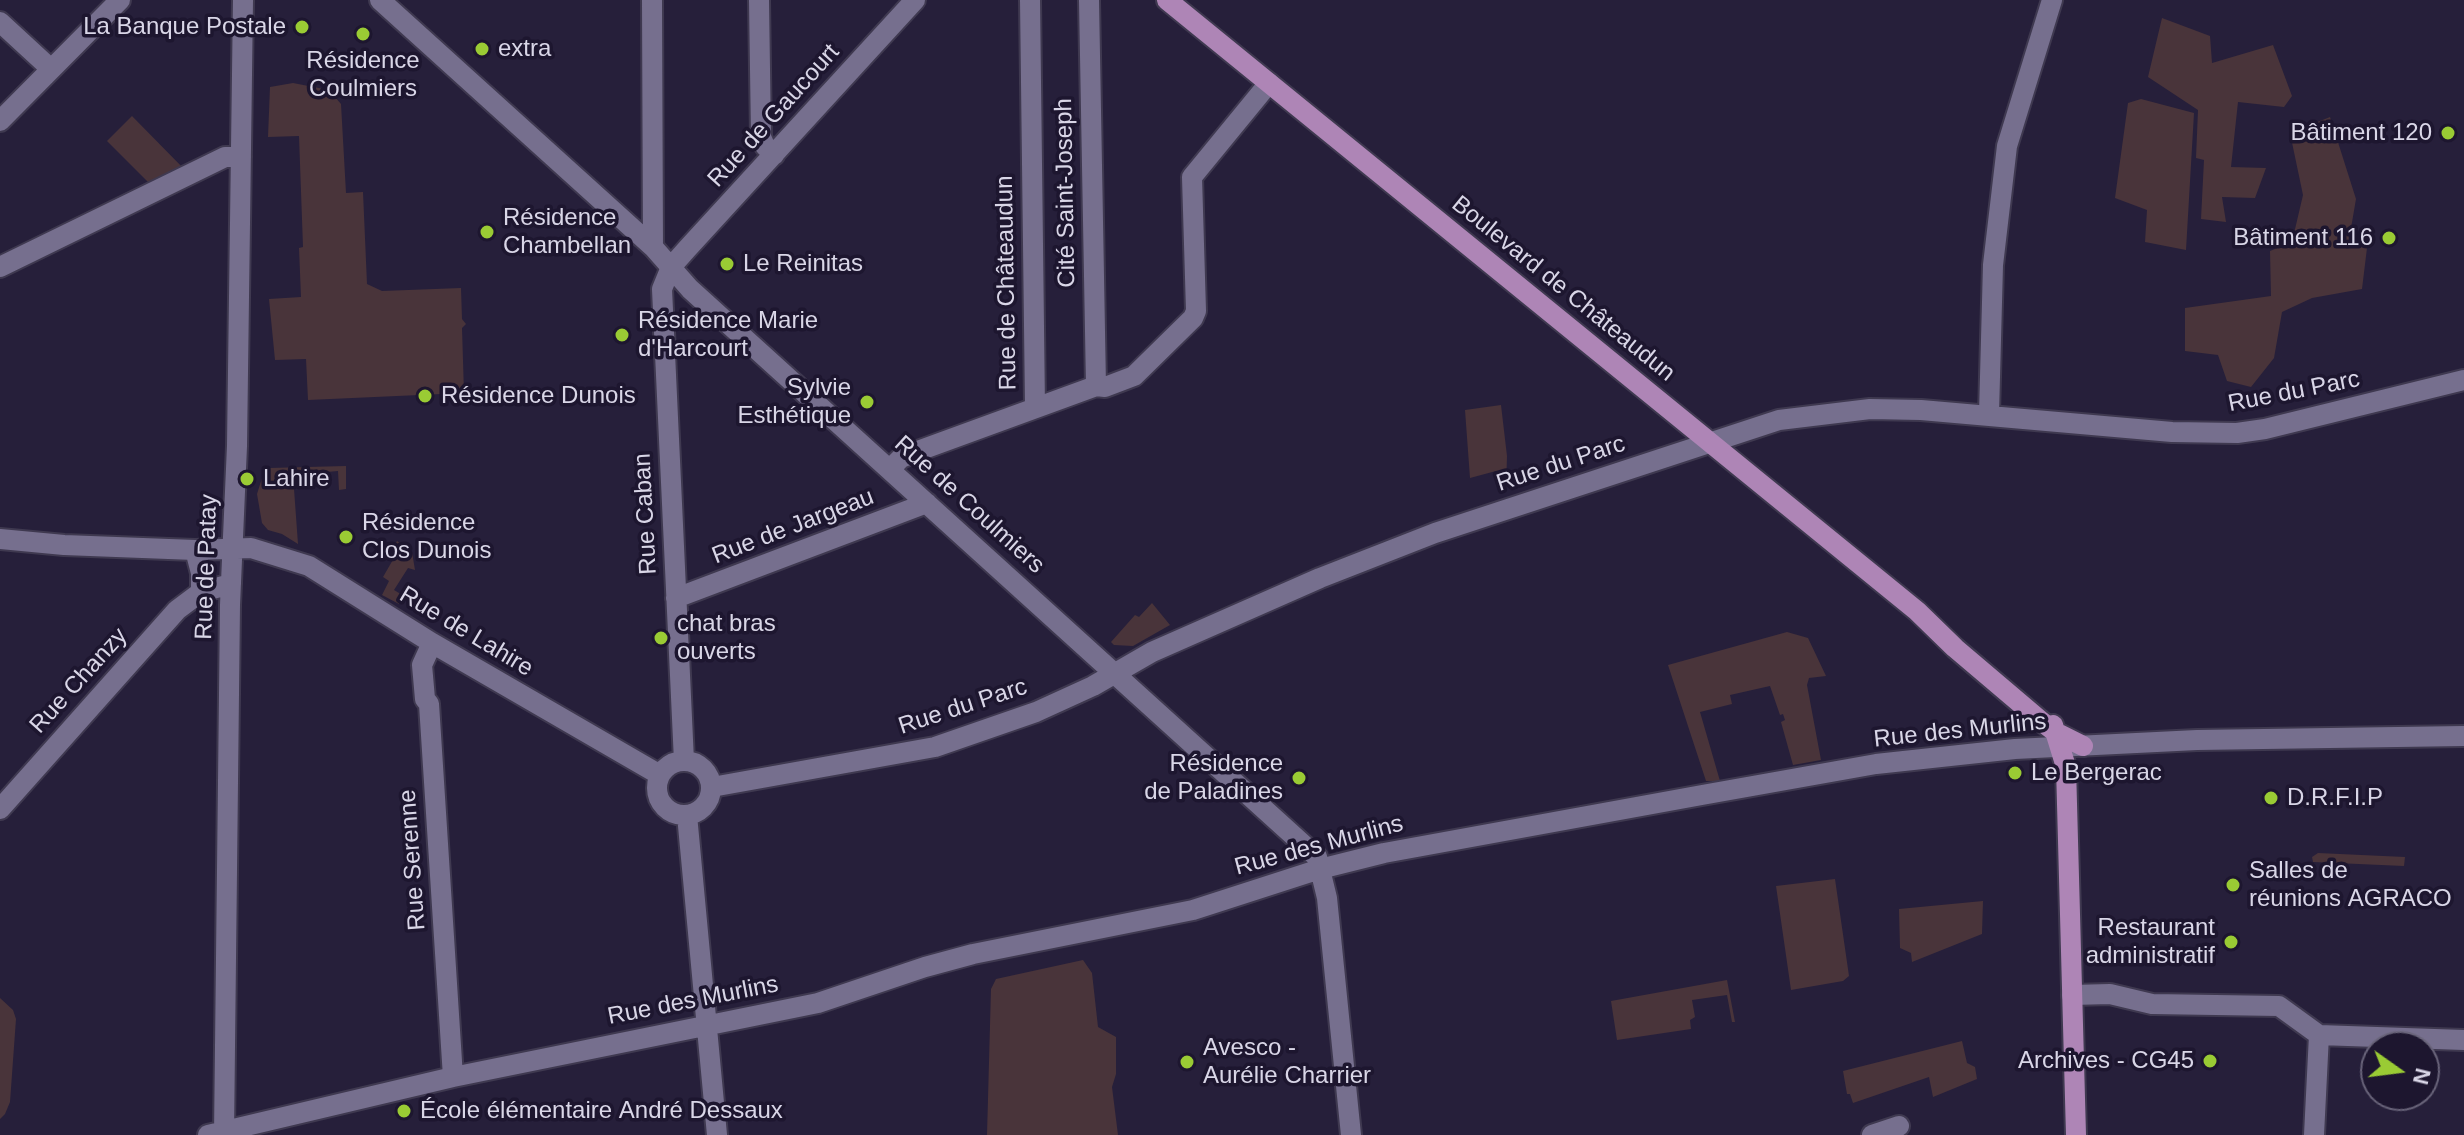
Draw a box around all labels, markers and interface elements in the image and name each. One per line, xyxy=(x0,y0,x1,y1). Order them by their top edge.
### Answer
place label: La Banque Postale xyxy=(83,13,286,41)
marker: La Banque Postale xyxy=(293,18,311,36)
marker: Résidence Coulmiers xyxy=(354,25,372,43)
place label: extra xyxy=(498,35,551,63)
street label: Rue de Gaucourt xyxy=(702,38,846,194)
marker: extra xyxy=(473,40,491,58)
place label: Résidence Coulmiers xyxy=(306,47,420,103)
street label: Cité Saint-Joseph xyxy=(1050,98,1082,288)
place label: Bâtiment 120 xyxy=(2291,119,2432,147)
marker: Bâtiment 120 xyxy=(2439,124,2457,142)
street label: Rue de Châteaudun xyxy=(991,175,1023,391)
street label: Boulevard de Châteaudun xyxy=(1446,190,1680,388)
place label: Résidence Chambellan xyxy=(503,204,631,260)
marker: Résidence Chambellan xyxy=(478,223,496,241)
place label: Bâtiment 116 xyxy=(2233,224,2373,252)
marker: Bâtiment 116 xyxy=(2380,229,2398,247)
place label: Le Reinitas xyxy=(743,250,863,278)
marker: Le Reinitas xyxy=(718,255,736,273)
place label: Résidence Marie d'Harcourt xyxy=(638,307,818,363)
marker: Résidence Marie d'Harcourt xyxy=(613,326,631,344)
street label: Rue du Parc xyxy=(2226,365,2362,419)
place label: Sylvie Esthétique xyxy=(738,374,851,430)
place label: Résidence Dunois xyxy=(441,382,636,410)
marker: Résidence Dunois xyxy=(416,387,434,405)
marker: Sylvie Esthétique xyxy=(858,393,876,411)
street label: Rue de Coulmiers xyxy=(888,430,1050,580)
street label: Rue du Parc xyxy=(1493,430,1629,498)
street label: Rue Caban xyxy=(628,453,664,575)
place label: Lahire xyxy=(263,465,330,493)
marker: Lahire xyxy=(238,470,256,488)
street label: Rue de Jargeau xyxy=(708,483,878,571)
street label: Rue de Patay xyxy=(190,494,224,640)
place label: Résidence Clos Dunois xyxy=(362,509,491,565)
marker: Résidence Clos Dunois xyxy=(337,528,355,546)
street label: Rue de Lahire xyxy=(394,581,538,683)
place label: chat bras ouverts xyxy=(677,610,776,666)
street label: Rue Chanzy xyxy=(24,622,134,740)
marker: chat bras ouverts xyxy=(652,629,670,647)
street label: Rue du Parc xyxy=(895,673,1031,741)
street label: Rue des Murlins xyxy=(1872,708,2048,754)
place label: Résidence de Paladines xyxy=(1144,750,1283,806)
place label: Le Bergerac xyxy=(2031,759,2162,787)
marker: Le Bergerac xyxy=(2006,764,2024,782)
marker: Résidence de Paladines xyxy=(1290,769,1308,787)
place label: D.R.F.I.P xyxy=(2287,784,2383,812)
street label: Rue Serenne xyxy=(394,788,432,932)
marker: D.R.F.I.P xyxy=(2262,789,2280,807)
street label: Rue des Murlins xyxy=(1232,810,1406,882)
place label: Salles de réunions AGRACO xyxy=(2249,857,2452,913)
marker: Salles de réunions AGRACO xyxy=(2224,876,2242,894)
place label: Restaurant administratif xyxy=(2086,914,2215,970)
marker: Restaurant administratif xyxy=(2222,933,2240,951)
street label: Rue des Murlins xyxy=(605,970,781,1032)
north arrow xyxy=(2360,1031,2440,1111)
place label: Avesco - Aurélie Charrier xyxy=(1203,1034,1371,1090)
place label: Archives - CG45 xyxy=(2018,1047,2194,1075)
marker: Archives - CG45 xyxy=(2201,1052,2219,1070)
marker: Avesco - Aurélie Charrier xyxy=(1178,1053,1196,1071)
text: N xyxy=(2408,1066,2436,1087)
place label: École élémentaire André Dessaux xyxy=(420,1097,783,1125)
marker: École élémentaire André Dessaux xyxy=(395,1102,413,1120)

